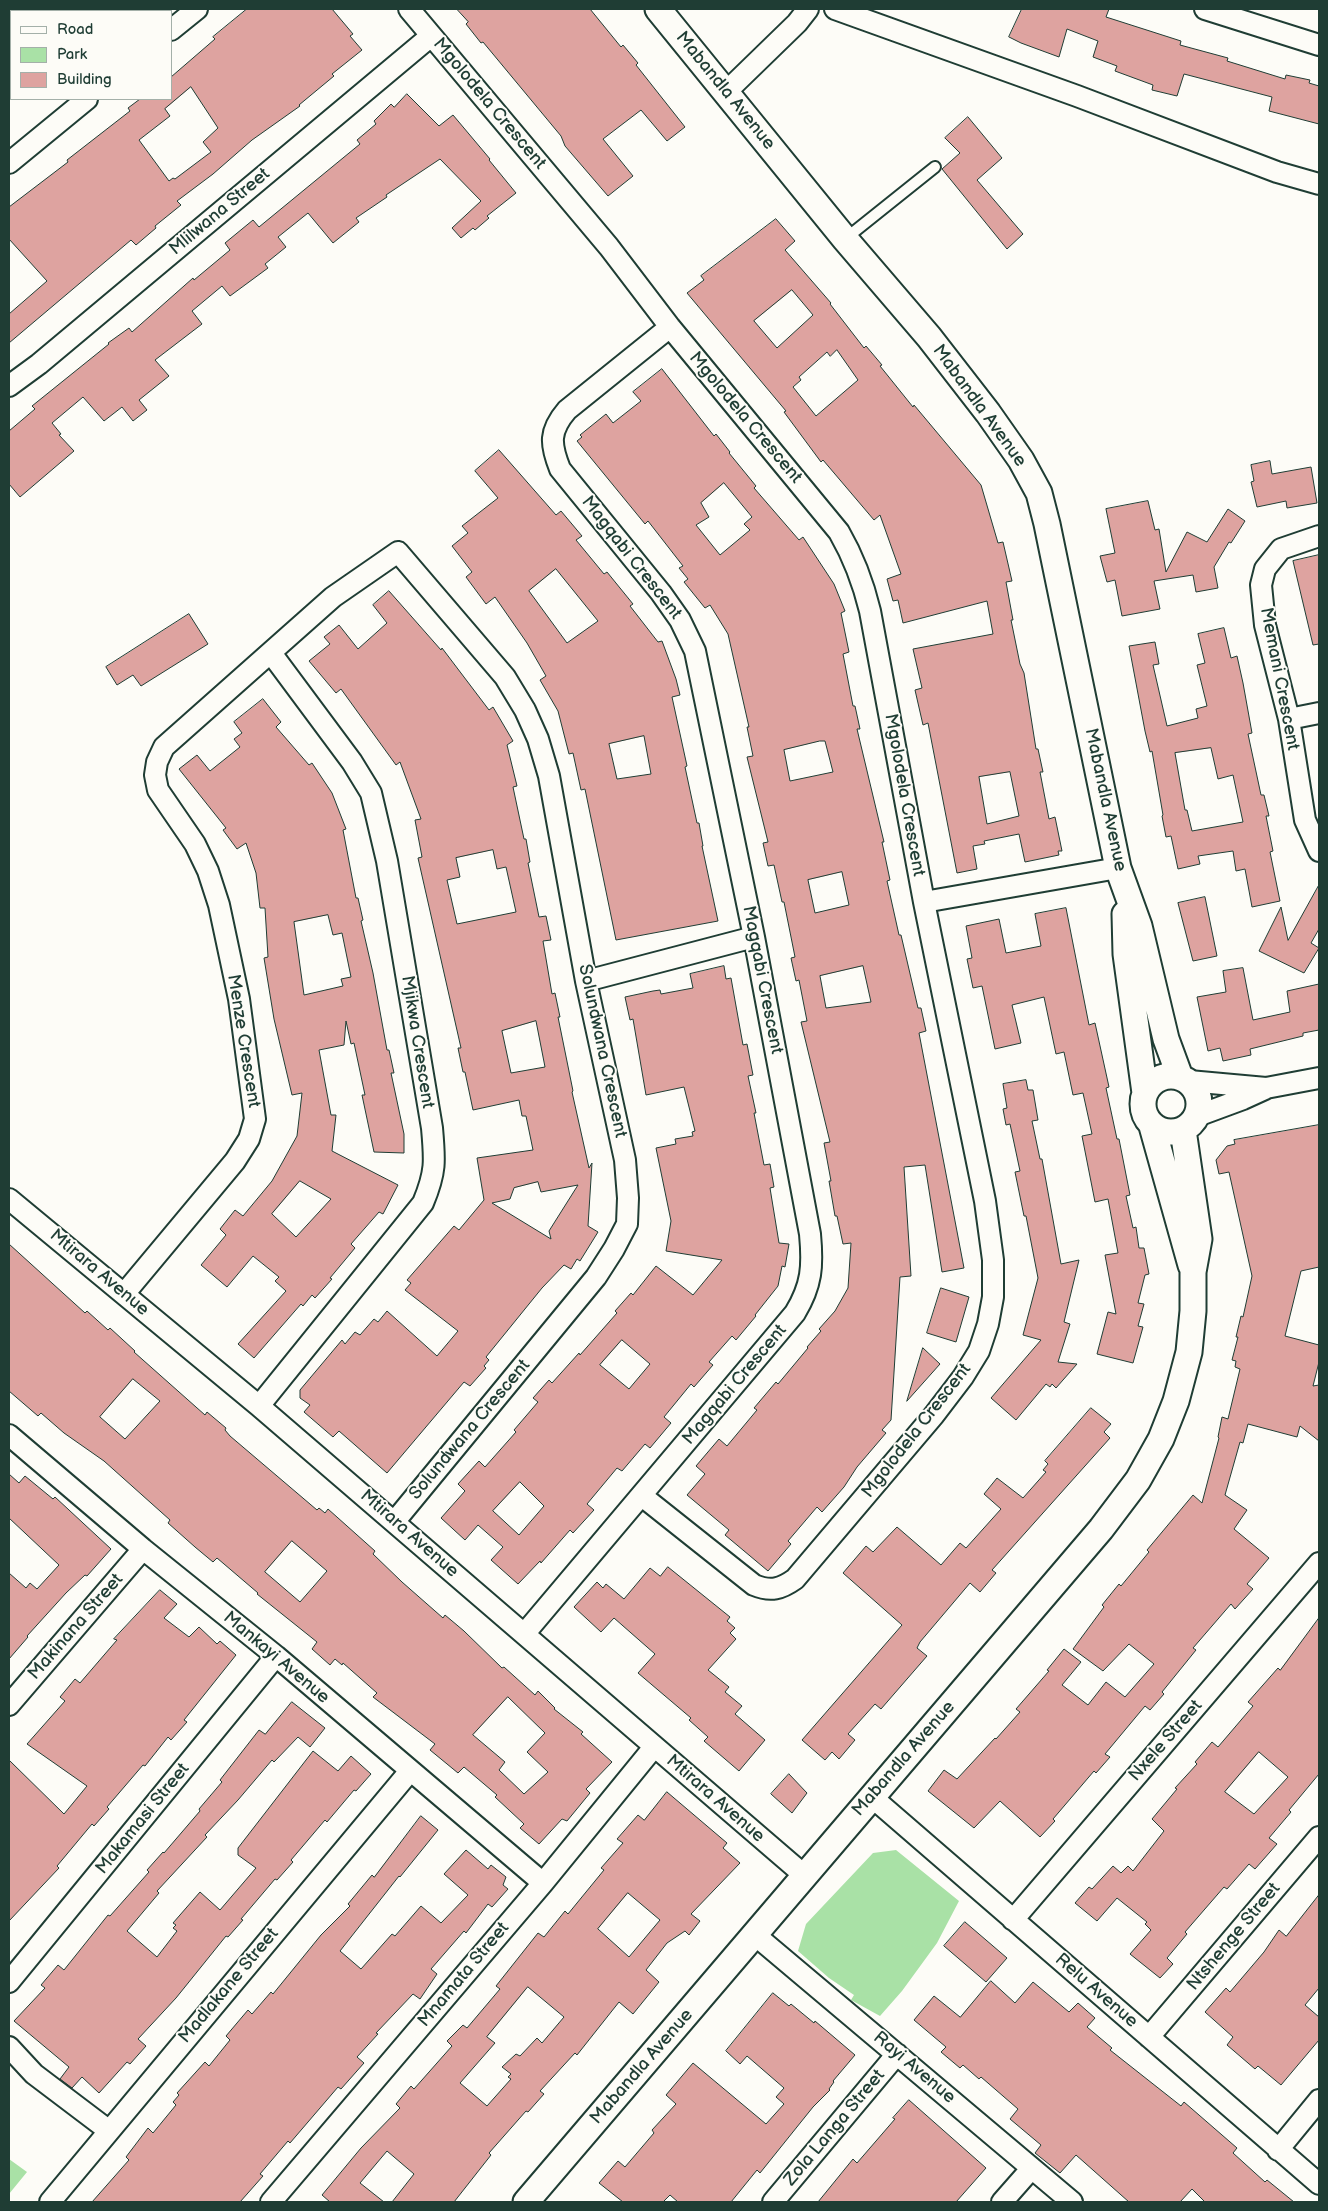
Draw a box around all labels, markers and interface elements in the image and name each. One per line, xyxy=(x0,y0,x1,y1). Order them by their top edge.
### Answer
legend xyxy=(10,10,172,100)
text: Road xyxy=(57,20,93,39)
street label: Mabandla Avenue xyxy=(671,28,779,154)
street label: Mgolodela Crescent xyxy=(428,34,550,174)
text: Park xyxy=(57,45,87,64)
text: Building xyxy=(57,70,112,89)
street label: Mlilwana Street xyxy=(165,164,275,260)
street label: Mabandla Avenue xyxy=(927,341,1031,471)
street label: Mgolodela Crescent xyxy=(684,348,806,488)
street label: Magqabi Crescent xyxy=(576,492,686,624)
street label: Memani Crescent xyxy=(1255,606,1303,752)
street label: Mgolodela Crescent xyxy=(879,712,929,878)
street label: Mabandla Avenue xyxy=(1079,726,1131,874)
street label: Magqabi Crescent xyxy=(737,904,787,1056)
street label: Solundwana Crescent xyxy=(573,962,631,1140)
street label: Menze Crescent xyxy=(222,973,264,1109)
street label: Mjikwa Crescent xyxy=(396,974,438,1110)
street label: Mtirara Avenue xyxy=(45,1225,153,1321)
street label: Magqabi Crescent xyxy=(678,1320,792,1450)
street label: Solundwana Crescent xyxy=(405,1355,535,1505)
street label: Mgolodela Crescent xyxy=(858,1359,976,1503)
street label: Mtirara Avenue xyxy=(355,1485,463,1583)
street label: Makinana Street xyxy=(24,1569,128,1685)
street label: Mankayi Avenue xyxy=(218,1607,334,1709)
street label: Nxele Street xyxy=(1125,1696,1207,1786)
street label: Mabandla Avenue xyxy=(848,1697,960,1821)
street label: Mtirara Avenue xyxy=(661,1750,769,1848)
street label: Makamasi Street xyxy=(92,1759,194,1879)
street label: Ntshenge Street xyxy=(1183,1879,1285,1995)
street label: Mnamata Street xyxy=(414,1918,514,2032)
street label: Madlakane Street xyxy=(174,1924,284,2048)
street label: Relu Avenue xyxy=(1050,1949,1142,2033)
street label: Mabandla Avenue xyxy=(586,2005,698,2129)
street label: Rayi Avenue xyxy=(869,2027,959,2109)
street label: Zola Langa Street xyxy=(780,2065,890,2191)

